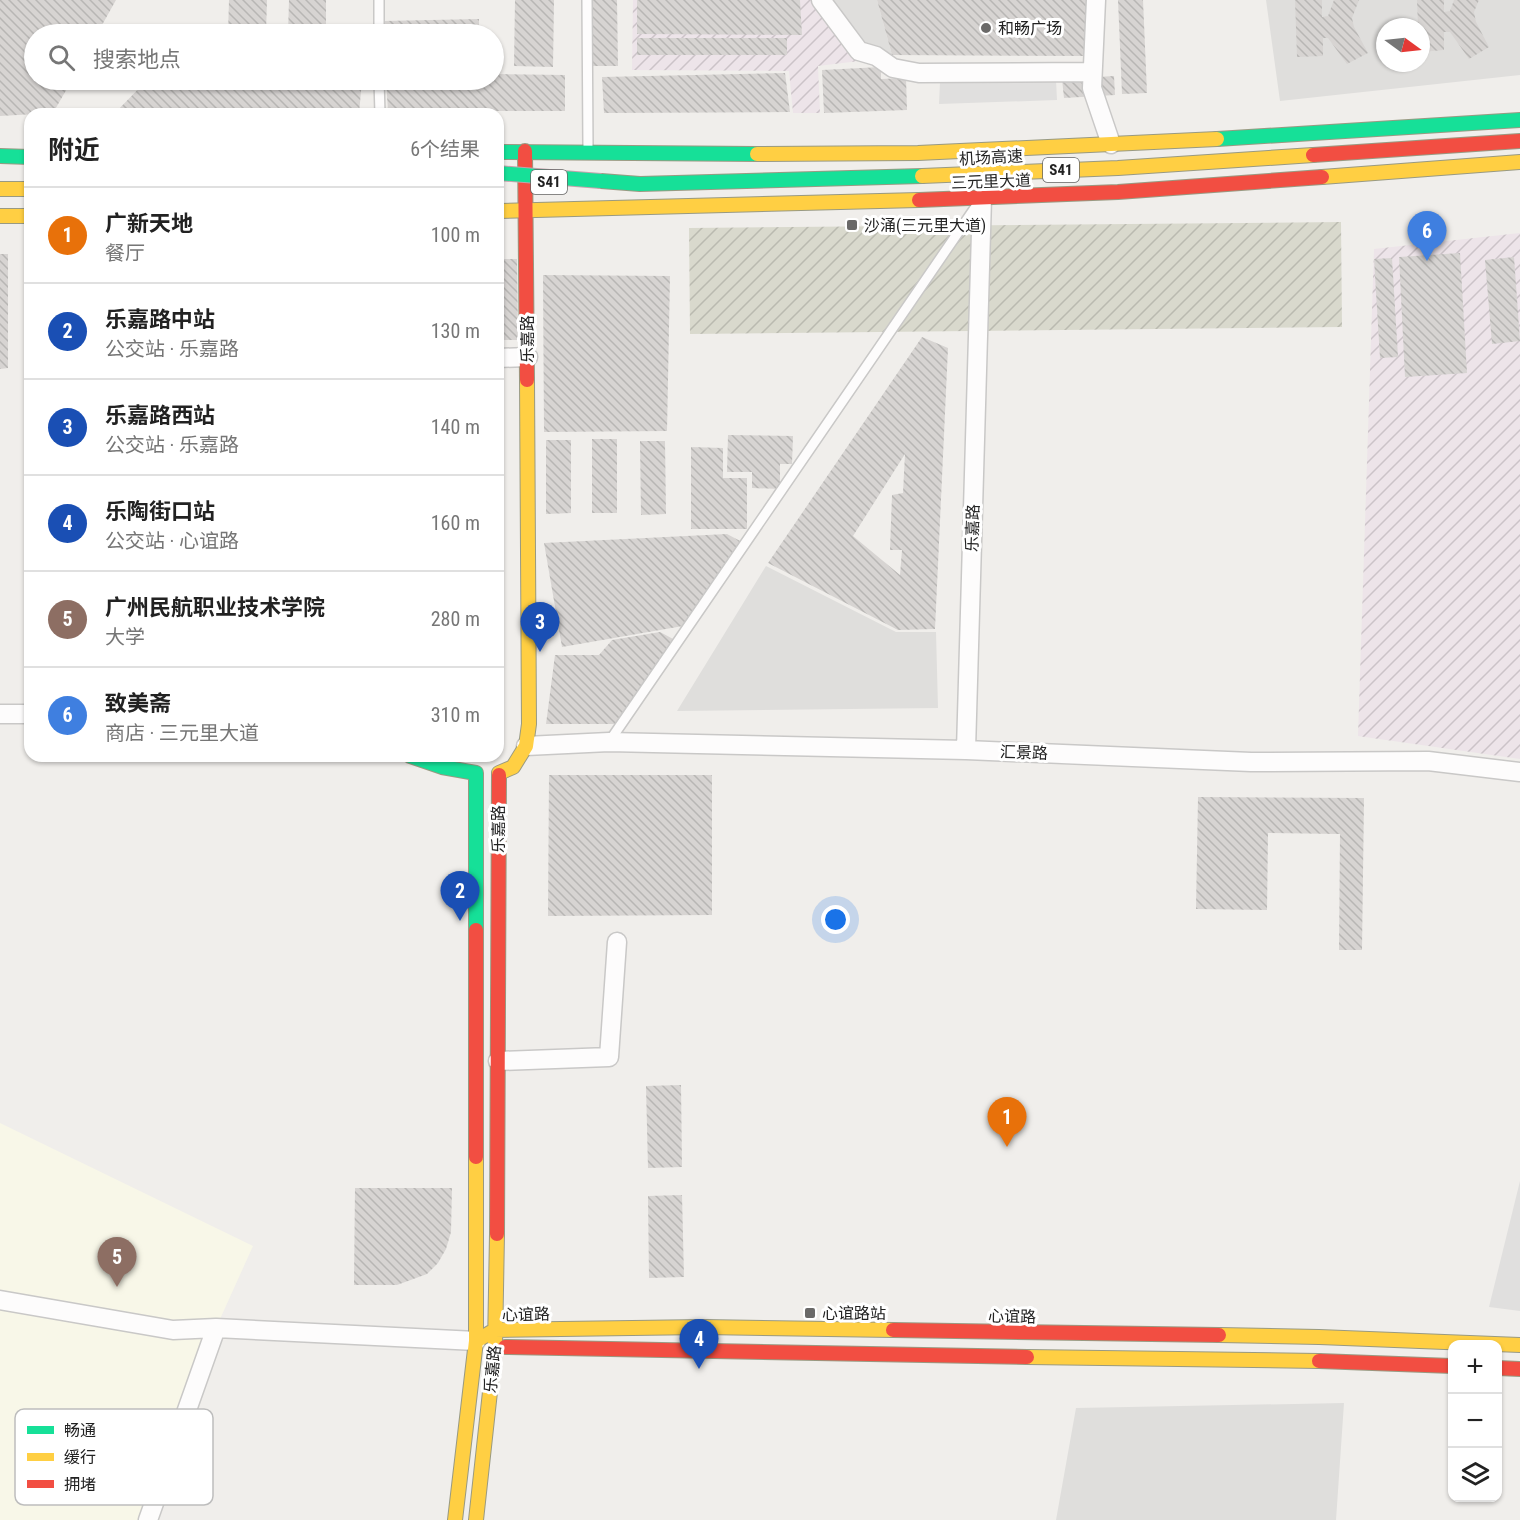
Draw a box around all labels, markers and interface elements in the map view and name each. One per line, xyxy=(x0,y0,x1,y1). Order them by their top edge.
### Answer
north arrow xyxy=(1376,18,1430,72)
place label: 和畅广场 xyxy=(998,19,1062,38)
marker: 和畅广场 xyxy=(979,21,993,35)
search box xyxy=(24,24,504,90)
icon: search xyxy=(45,41,78,74)
text: 搜索地点 xyxy=(93,47,181,72)
text: 附近 xyxy=(48,135,100,165)
text: 6个结果 xyxy=(410,137,480,161)
street label: 机场高速 xyxy=(959,146,1023,169)
road number: S41 xyxy=(1043,158,1079,182)
road number: S41 xyxy=(531,170,567,194)
street label: 三元里大道 xyxy=(951,171,1031,192)
text: 广新天地 xyxy=(105,211,193,236)
pin: 6 xyxy=(1408,212,1446,261)
place label: 沙涌(三元里大道) xyxy=(864,216,986,235)
marker: 沙涌(三元里大道) xyxy=(845,218,859,232)
text: 1 xyxy=(62,223,73,247)
text: 100 m xyxy=(431,223,480,247)
text: 餐厅 xyxy=(105,241,145,265)
text: 乐嘉路中站 xyxy=(105,307,215,332)
street label: 乐嘉路 xyxy=(518,315,537,363)
text: 2 xyxy=(62,319,73,343)
text: 130 m xyxy=(431,319,480,343)
text: 公交站 · 乐嘉路 xyxy=(105,337,239,361)
text: 乐嘉路西站 xyxy=(105,403,215,428)
text: 3 xyxy=(62,415,73,439)
text: 140 m xyxy=(431,415,480,439)
text: 公交站 · 乐嘉路 xyxy=(105,433,239,457)
text: 乐陶街口站 xyxy=(105,499,215,524)
street label: 乐嘉路 xyxy=(962,504,983,552)
text: 4 xyxy=(62,511,73,535)
text: 160 m xyxy=(431,511,480,535)
text: 公交站 · 心谊路 xyxy=(105,529,239,553)
text: 广州民航职业技术学院 xyxy=(105,595,325,620)
pin: 3 xyxy=(520,602,560,652)
text: 5 xyxy=(62,607,73,631)
text: 280 m xyxy=(431,607,480,631)
text: 大学 xyxy=(105,625,145,649)
text: 致美斋 xyxy=(105,691,171,716)
text: 6 xyxy=(62,703,73,727)
text: 310 m xyxy=(431,703,480,727)
text: 商店 · 三元里大道 xyxy=(105,721,259,745)
street label: 汇景路 xyxy=(1000,742,1048,763)
street label: 乐嘉路 xyxy=(489,805,508,853)
pin: 2 xyxy=(440,872,480,921)
your location xyxy=(821,905,850,934)
pin: 1 xyxy=(988,1098,1026,1147)
pin: 5 xyxy=(98,1238,136,1287)
place label: 心谊路站 xyxy=(822,1304,886,1323)
street label: 心谊路 xyxy=(502,1305,550,1324)
marker: 心谊路站 xyxy=(803,1306,817,1320)
street label: 心谊路 xyxy=(988,1307,1036,1326)
pin: 4 xyxy=(680,1320,718,1369)
map controls xyxy=(1448,1340,1502,1502)
button: + xyxy=(1448,1340,1502,1394)
street label: 乐嘉路 xyxy=(481,1344,504,1394)
button: − xyxy=(1448,1394,1502,1448)
legend xyxy=(15,1409,213,1505)
text: 畅通 xyxy=(64,1421,96,1440)
text: 缓行 xyxy=(64,1448,96,1467)
button: layers xyxy=(1448,1448,1502,1502)
text: 拥堵 xyxy=(64,1475,96,1494)

